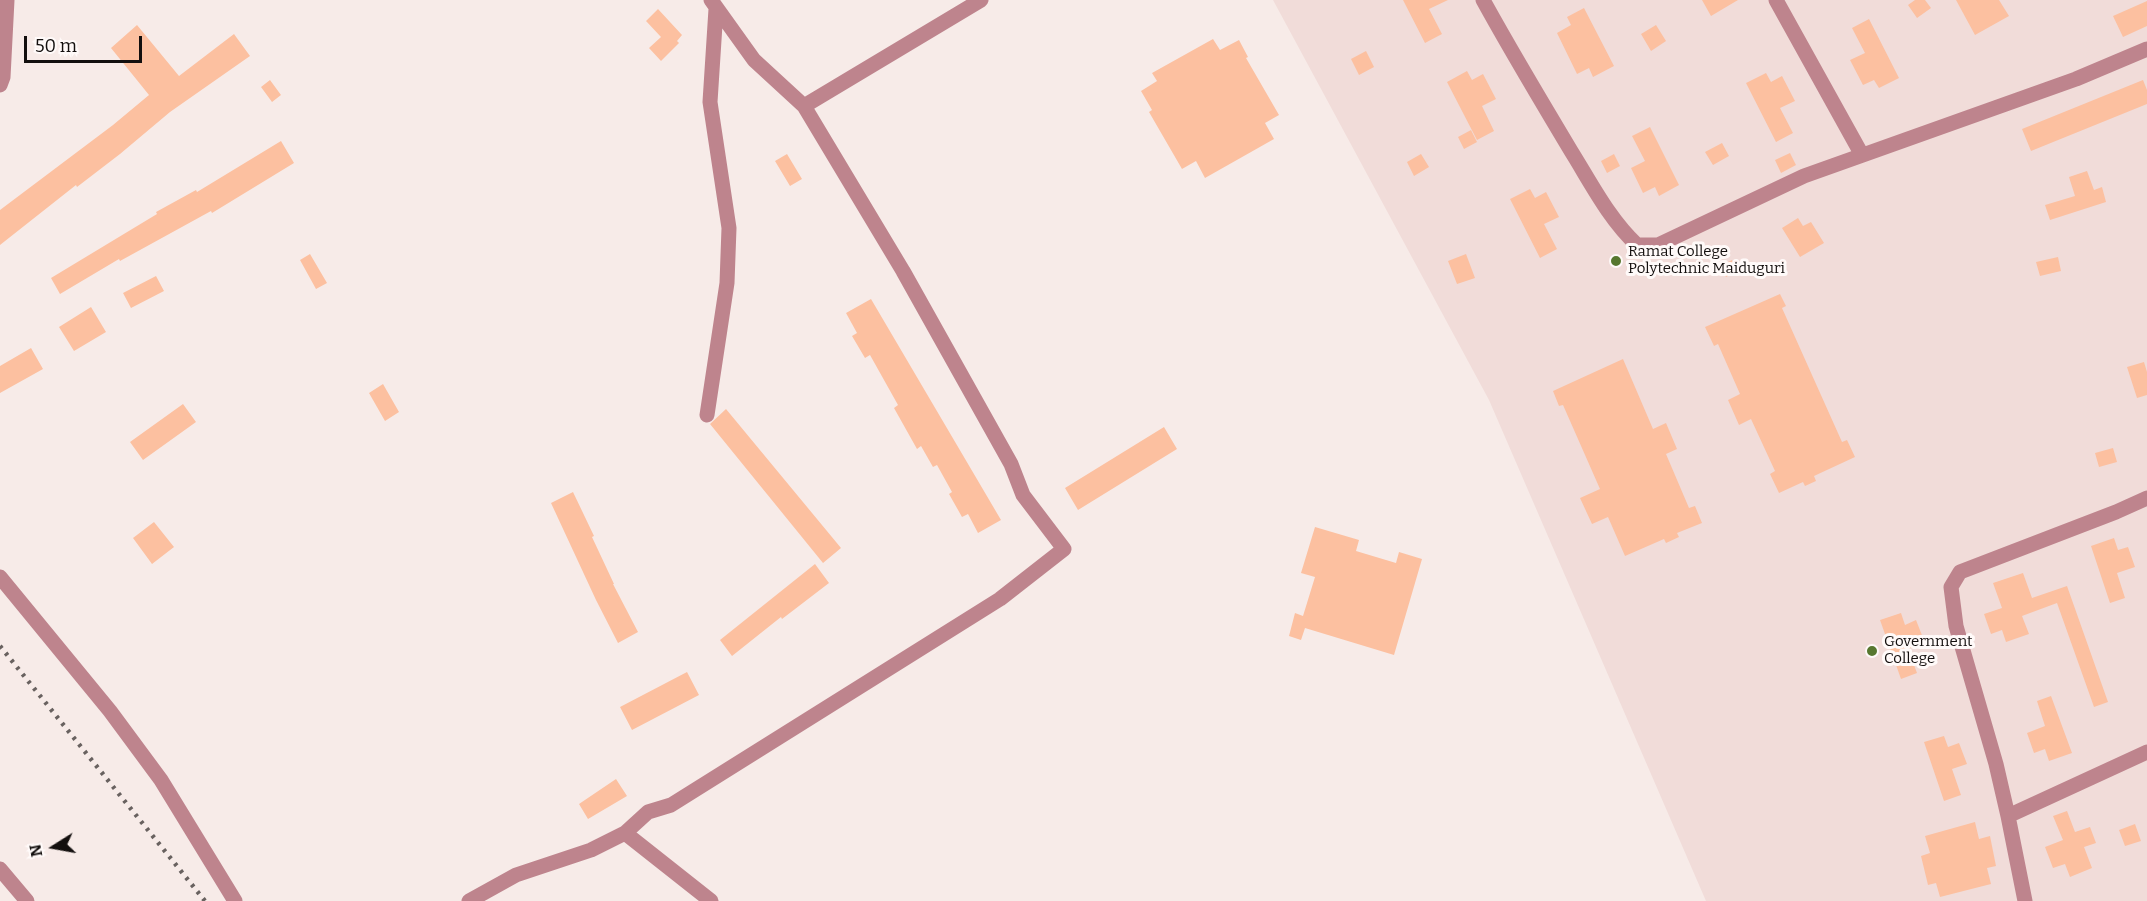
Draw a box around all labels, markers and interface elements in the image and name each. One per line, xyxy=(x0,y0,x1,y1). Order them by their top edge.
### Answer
scale bar xyxy=(27,24,146,62)
text: 50 m xyxy=(35,35,77,57)
place label: Ramat College Polytechnic Maiduguri xyxy=(1628,243,1785,278)
marker: Ramat College Polytechnic Maiduguri xyxy=(1609,254,1623,268)
place label: Government College xyxy=(1884,633,1973,668)
marker: Government College xyxy=(1865,644,1879,658)
north arrow xyxy=(24,817,84,877)
text: N xyxy=(25,843,46,858)

